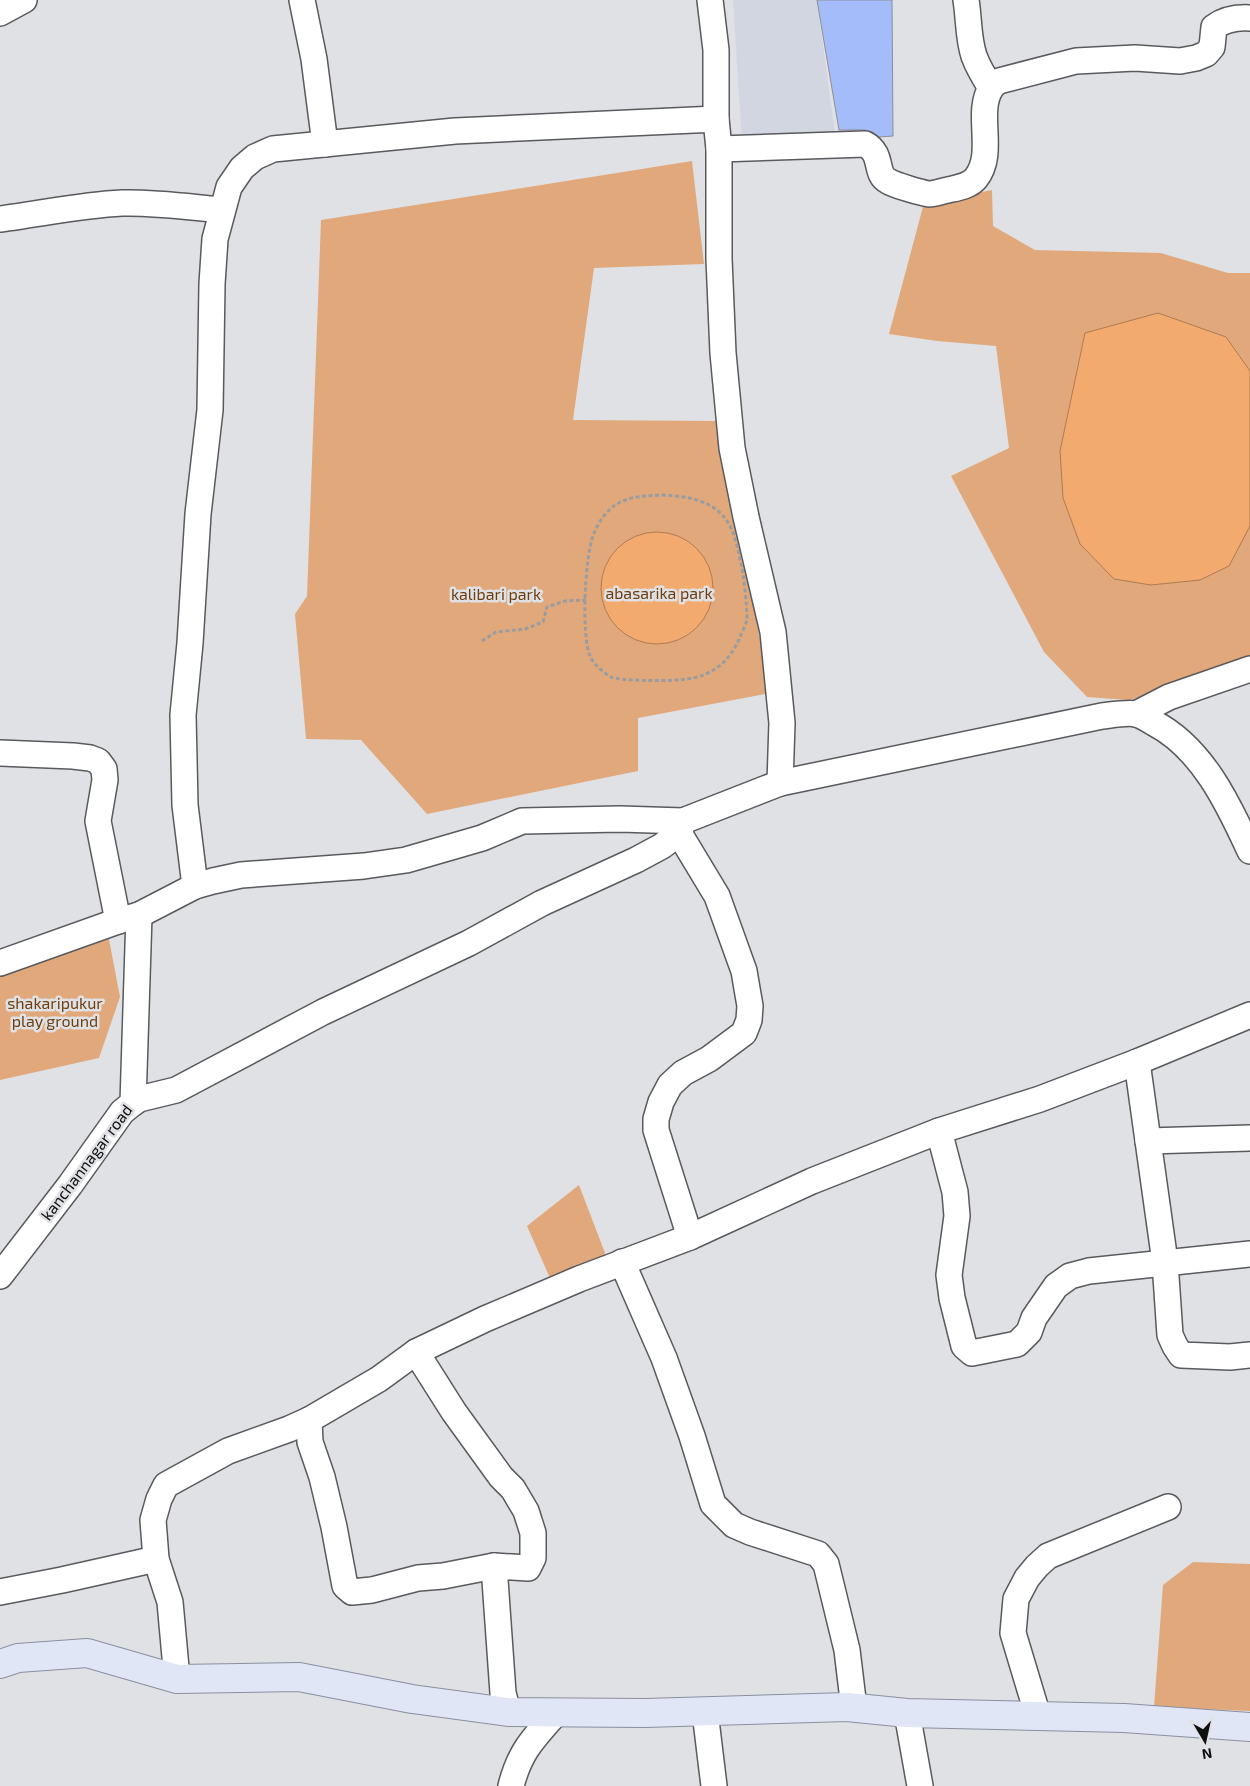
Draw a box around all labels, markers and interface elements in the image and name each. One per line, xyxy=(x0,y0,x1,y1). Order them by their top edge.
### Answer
park label: abasarika park xyxy=(605,583,713,602)
park label: kalibari park xyxy=(451,584,541,603)
park label: shakaripukur play ground xyxy=(7,993,103,1030)
street label: kanchannagar road xyxy=(36,1100,136,1224)
north arrow xyxy=(1180,1716,1230,1766)
text: N xyxy=(1201,1745,1213,1764)

